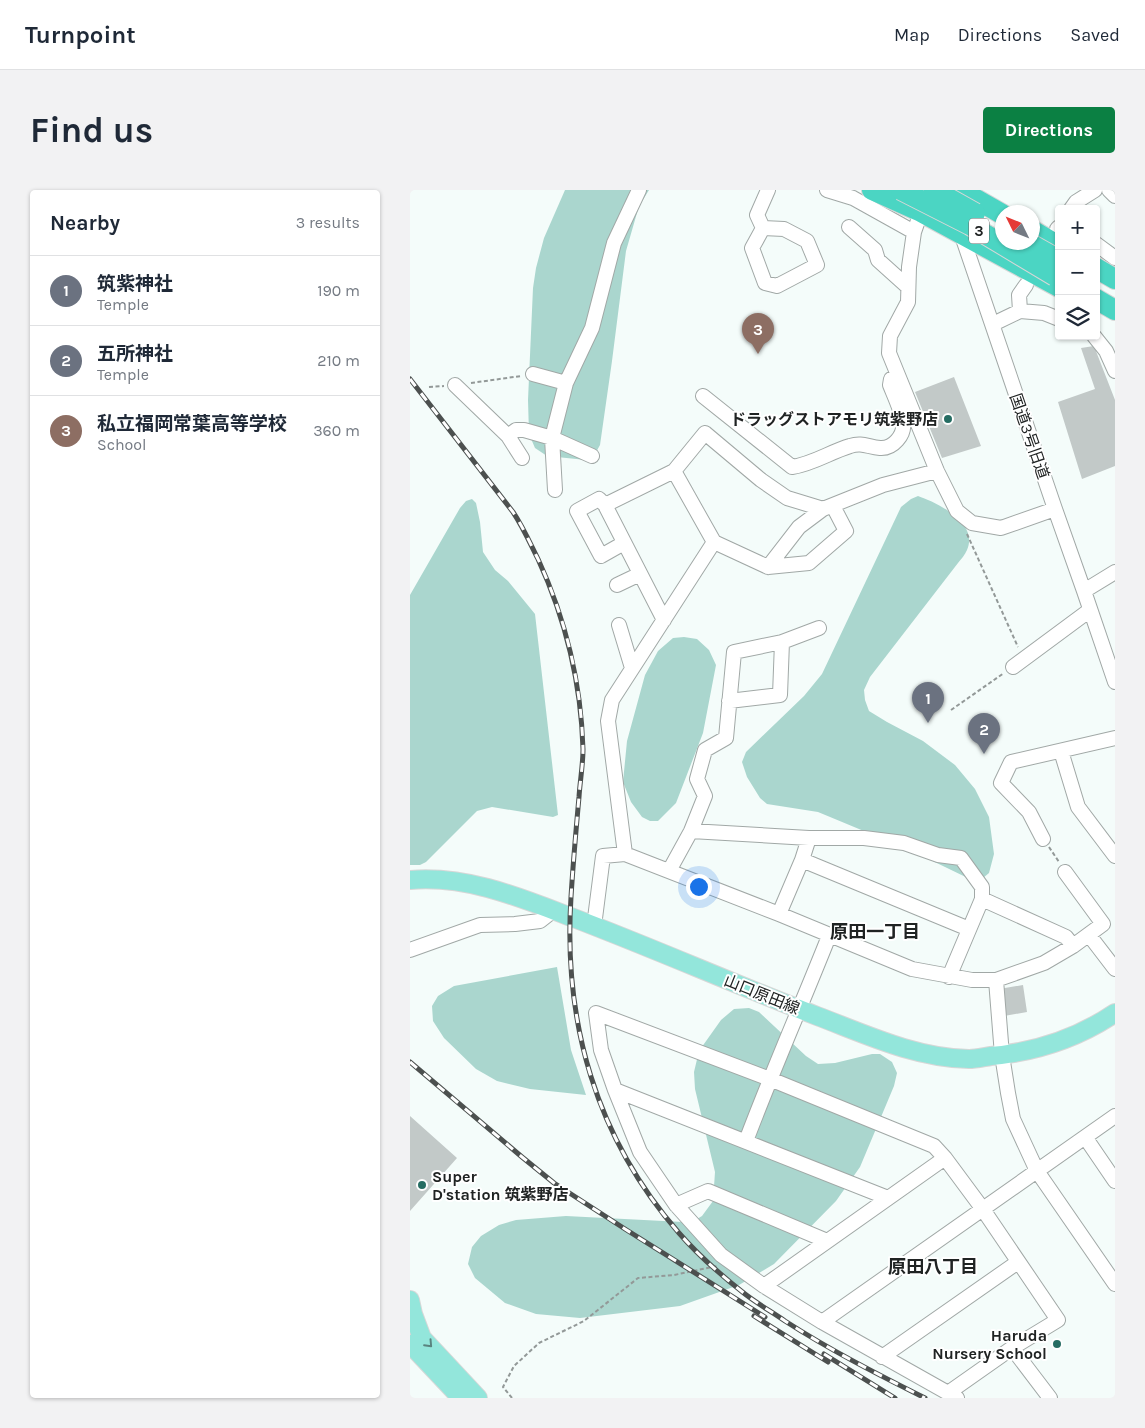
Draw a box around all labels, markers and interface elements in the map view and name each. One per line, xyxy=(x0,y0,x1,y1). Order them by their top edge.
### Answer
text: Turnpoint xyxy=(25,21,136,49)
text: Map xyxy=(894,24,930,46)
text: Directions xyxy=(958,24,1042,46)
text: Saved xyxy=(1070,24,1120,46)
button: Directions xyxy=(983,107,1115,153)
text: Find us xyxy=(30,110,153,151)
north arrow xyxy=(995,205,1040,250)
map controls xyxy=(1055,205,1100,340)
button: + xyxy=(1055,205,1100,250)
text: Nearby xyxy=(50,211,120,235)
text: 3 results xyxy=(296,213,360,232)
road number: 3 xyxy=(969,218,989,244)
button: − xyxy=(1055,250,1100,295)
text: 筑紫神社 xyxy=(97,273,173,295)
text: 1 xyxy=(63,281,69,300)
text: 190 m xyxy=(317,281,360,300)
text: Temple xyxy=(97,295,149,314)
button: layers xyxy=(1055,295,1100,340)
pin: 3 xyxy=(742,313,774,354)
text: 五所神社 xyxy=(97,343,173,365)
text: 2 xyxy=(61,351,71,370)
text: 210 m xyxy=(317,351,360,370)
text: Temple xyxy=(97,365,149,384)
street label: 国道3号旧道 xyxy=(1006,391,1053,482)
place label: ドラッグストアモリ筑紫野店 xyxy=(730,410,938,429)
text: 私立福岡常葉高等学校 xyxy=(97,413,287,435)
marker: ドラッグストアモリ筑紫野店 xyxy=(942,413,954,425)
text: 3 xyxy=(61,421,71,440)
text: 360 m xyxy=(313,421,360,440)
text: School xyxy=(97,435,147,454)
pin: 1 xyxy=(912,682,944,723)
pin: 2 xyxy=(968,713,1000,754)
your location xyxy=(686,874,712,900)
district label: 原田一丁目 xyxy=(830,921,920,943)
street label: 山口原田線 xyxy=(721,971,802,1018)
place label: Super D'station 筑紫野店 xyxy=(432,1167,569,1204)
marker: Super D'station 筑紫野店 xyxy=(416,1179,428,1191)
district label: 原田八丁目 xyxy=(888,1256,978,1278)
place label: Haruda Nursery School xyxy=(932,1326,1047,1363)
marker: Haruda Nursery School xyxy=(1051,1338,1063,1350)
one-way arrow xyxy=(423,1339,432,1348)

